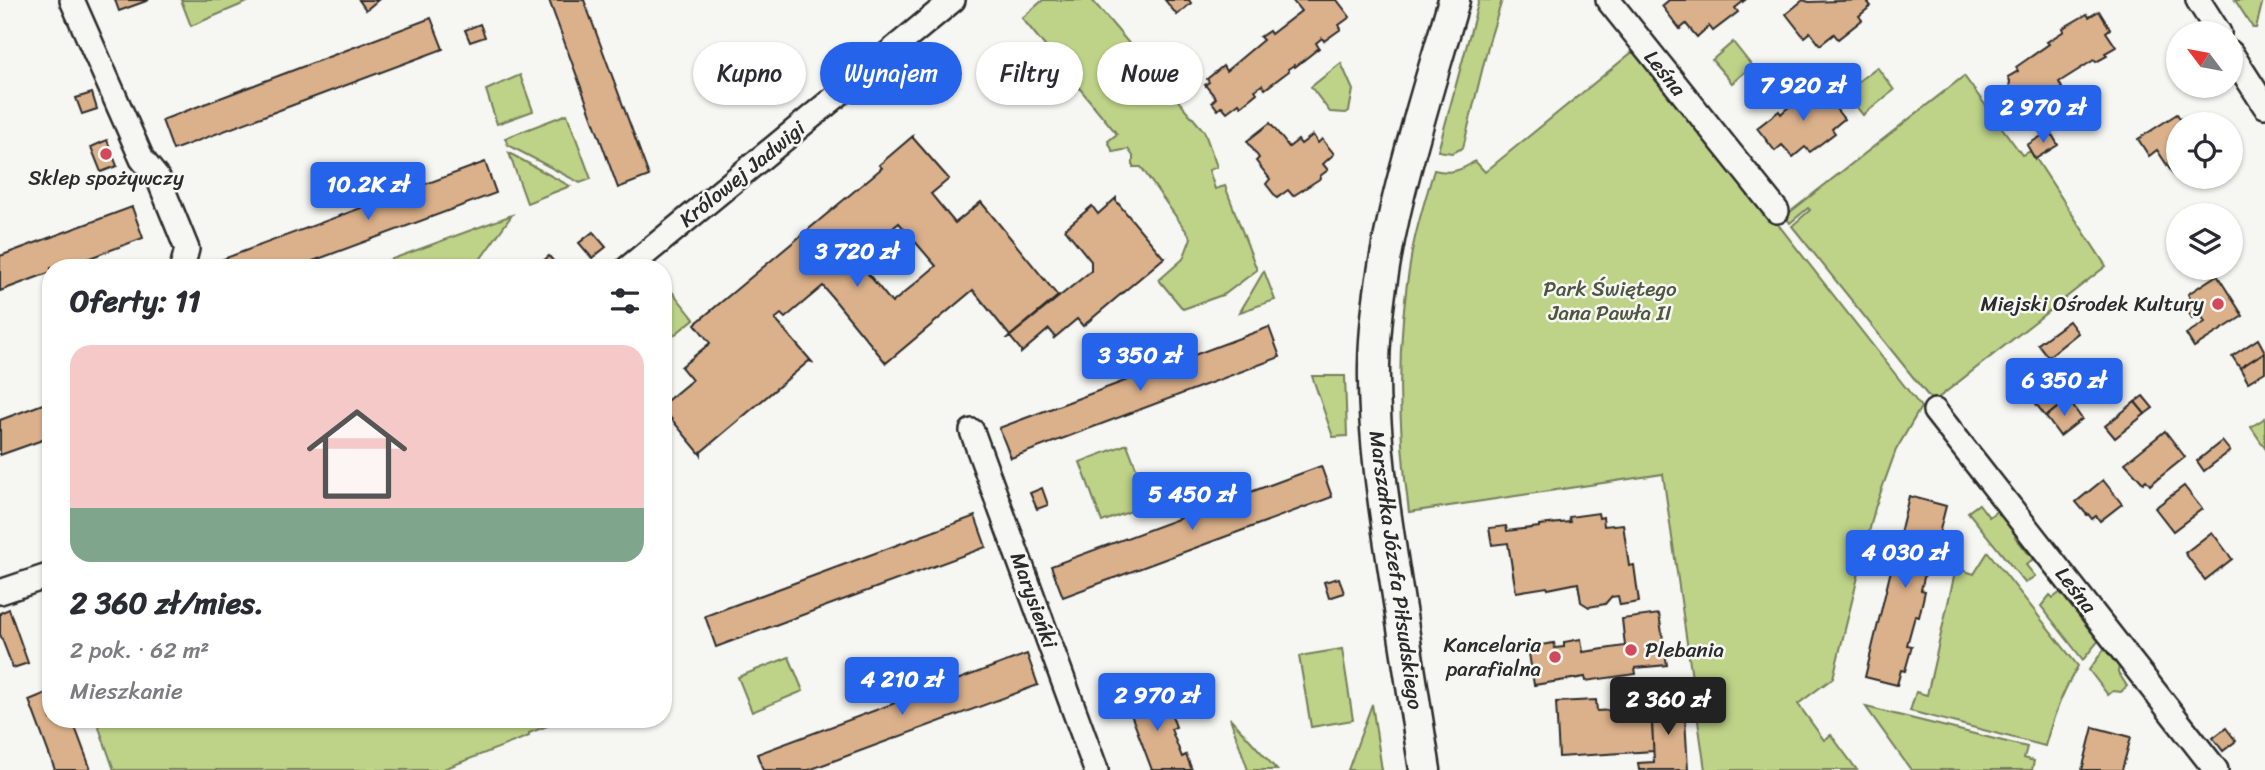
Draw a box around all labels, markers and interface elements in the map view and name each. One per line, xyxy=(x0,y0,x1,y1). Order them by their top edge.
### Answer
north arrow xyxy=(2166,21,2244,98)
map controls xyxy=(2166,21,2243,280)
street label: Leśna xyxy=(1634,41,1696,106)
chip: Kupno xyxy=(693,42,806,105)
chip: Wynajem xyxy=(820,42,962,105)
chip: Filtry xyxy=(976,42,1083,105)
chip: Nowe xyxy=(1097,42,1203,105)
pin: 7 920 zł xyxy=(1731,64,1875,123)
text: 7 920 zł xyxy=(1760,65,1846,106)
pin: 2 970 zł xyxy=(1971,86,2115,145)
text: 2 970 zł xyxy=(2000,87,2086,128)
street label: Królowej Jadwigi xyxy=(670,110,815,237)
button: locate xyxy=(2166,112,2243,189)
marker: Sklep spożywczy xyxy=(98,146,114,162)
place label: Sklep spożywczy xyxy=(28,159,184,197)
pin: 10.2K zł xyxy=(296,162,440,222)
text: 10.2K zł xyxy=(326,164,410,205)
button: layers xyxy=(2166,203,2243,280)
pin: 3 720 zł xyxy=(785,230,929,289)
text: 3 720 zł xyxy=(815,231,899,272)
park label: Park Świętego Jana Pawła II xyxy=(1543,270,1677,332)
text: Oferty: 11 xyxy=(70,274,201,328)
icon: filters xyxy=(606,282,644,320)
place label: Miejski Ośrodek Kultury xyxy=(1980,285,2204,323)
marker: Miejski Ośrodek Kultury xyxy=(2210,296,2226,312)
pin: 3 350 zł xyxy=(1068,334,1212,393)
text: 3 350 zł xyxy=(1098,335,1182,376)
pin: 6 350 zł xyxy=(1992,358,2136,418)
text: 6 350 zł xyxy=(2022,360,2106,401)
icon: home xyxy=(294,391,420,517)
street label: Marszałka Józefa Piłsudskiego xyxy=(1358,428,1434,712)
pin: 5 450 zł xyxy=(1120,472,1264,532)
text: 5 450 zł xyxy=(1148,474,1236,515)
pin: 4 030 zł xyxy=(1833,530,1977,590)
text: 4 030 zł xyxy=(1862,532,1948,573)
street label: Marysieńki xyxy=(999,547,1069,655)
street label: Leśna xyxy=(2045,558,2107,623)
text: 2 360 zł/mies. xyxy=(70,576,264,630)
place label: Kancelaria parafialna xyxy=(1444,626,1541,688)
text: 2 pok. · 62 m² xyxy=(70,630,209,671)
place label: Plebania xyxy=(1645,631,1724,669)
marker: Plebania xyxy=(1623,642,1639,658)
marker: Kancelaria parafialna xyxy=(1547,649,1563,665)
pin: 4 210 zł xyxy=(830,658,974,717)
text: 4 210 zł xyxy=(861,659,943,700)
text: Mieszkanie xyxy=(70,671,183,712)
pin: 2 970 zł xyxy=(1085,674,1229,733)
text: 2 970 zł xyxy=(1114,675,1200,716)
pin: 2 360 zł xyxy=(1596,678,1740,737)
text: 2 360 zł xyxy=(1626,679,1710,720)

